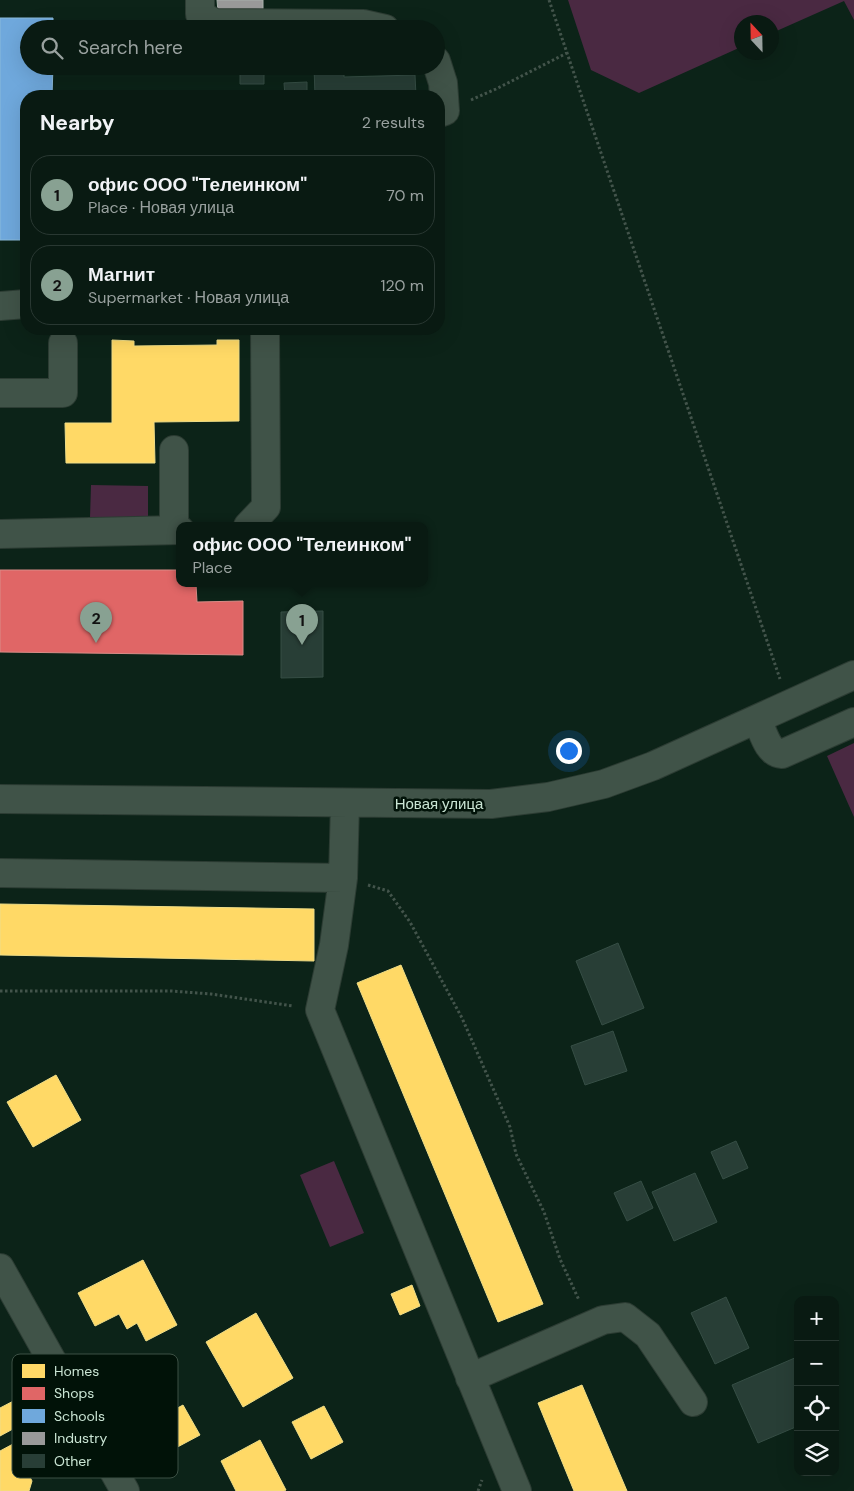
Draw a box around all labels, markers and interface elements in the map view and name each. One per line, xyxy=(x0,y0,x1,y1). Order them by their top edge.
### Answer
north arrow xyxy=(734,15,779,60)
search box xyxy=(20,20,445,75)
icon: search xyxy=(38,34,66,62)
text: Search here xyxy=(78,35,183,60)
text: Nearby xyxy=(40,109,114,137)
text: 2 results xyxy=(362,112,425,133)
text: офис ООО "Телеинком" xyxy=(88,172,307,197)
text: 1 xyxy=(54,185,60,206)
text: 70 m xyxy=(386,185,424,206)
text: Place · Новая улица xyxy=(88,197,234,218)
text: Магнит xyxy=(88,262,155,287)
text: 2 xyxy=(52,275,62,296)
text: 120 m xyxy=(380,275,424,296)
text: Supermarket · Новая улица xyxy=(88,287,289,308)
popup xyxy=(176,522,428,587)
text: офис ООО "Телеинком" xyxy=(192,532,412,557)
text: Place xyxy=(192,557,232,578)
pin: 2 xyxy=(80,602,112,643)
pin: 1 xyxy=(286,604,318,645)
your location xyxy=(556,738,582,764)
street label: Новая улица xyxy=(395,794,484,814)
map controls xyxy=(794,1296,839,1476)
button: + xyxy=(794,1296,839,1341)
button: − xyxy=(794,1341,839,1386)
legend xyxy=(12,1354,178,1478)
text: Homes xyxy=(54,1362,99,1380)
text: Shops xyxy=(54,1384,94,1402)
button: locate xyxy=(794,1386,839,1431)
text: Schools xyxy=(54,1407,105,1425)
text: Industry xyxy=(54,1429,107,1447)
button: layers xyxy=(794,1431,839,1476)
text: Other xyxy=(54,1452,92,1470)

